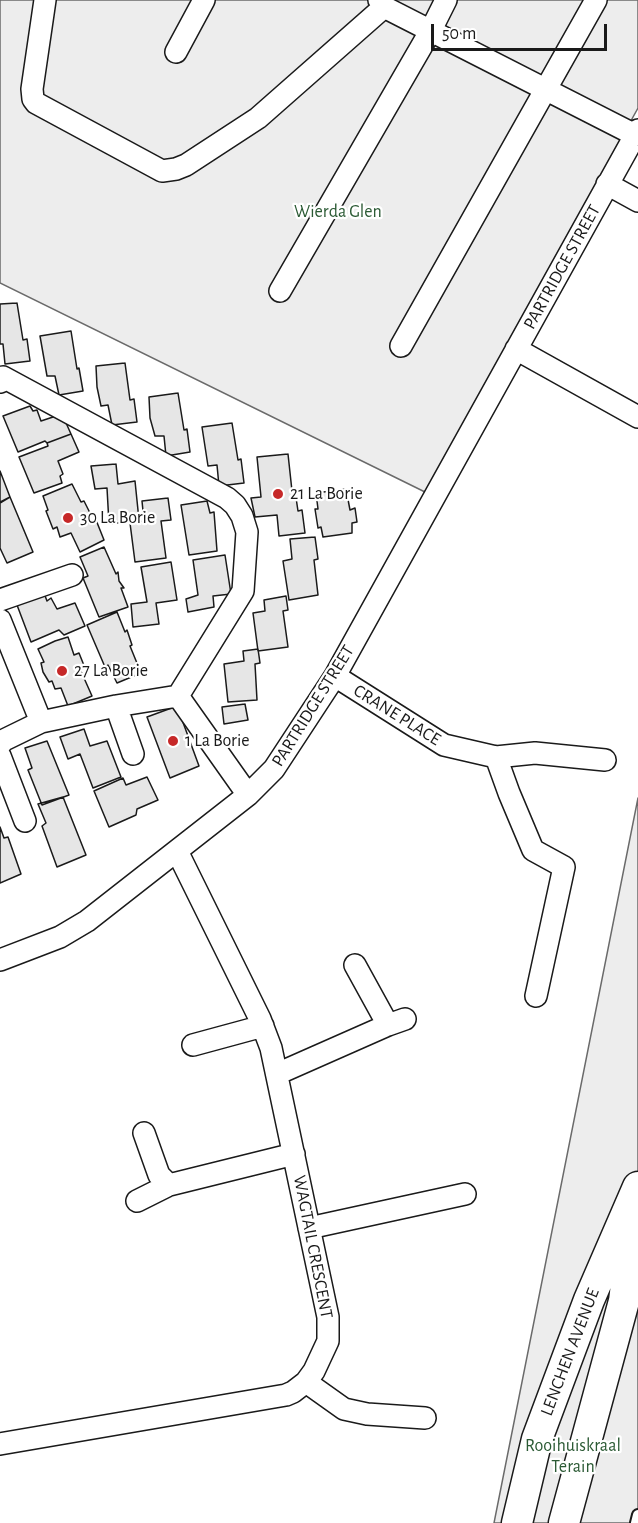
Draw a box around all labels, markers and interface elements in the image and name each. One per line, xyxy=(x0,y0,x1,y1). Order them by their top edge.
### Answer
scale bar xyxy=(434,12,610,50)
text: 50 m xyxy=(442,25,476,43)
park label: Wierda Glen xyxy=(294,201,382,223)
street label: PARTRIDGE STREET xyxy=(519,201,605,333)
place label: 21 La Borie xyxy=(290,483,363,505)
marker: 21 La Borie xyxy=(271,487,285,501)
place label: 30 La Borie xyxy=(80,507,155,529)
marker: 30 La Borie xyxy=(61,511,75,525)
street label: PARTRIDGE STREET xyxy=(267,641,359,771)
place label: 27 La Borie xyxy=(74,660,148,682)
marker: 27 La Borie xyxy=(55,664,69,678)
street label: CRANE PLACE xyxy=(349,680,445,750)
place label: 1 La Borie xyxy=(185,730,250,752)
marker: 1 La Borie xyxy=(166,734,180,748)
street label: WAGTAIL CRESCENT xyxy=(289,1173,337,1321)
street label: LENCHEN AVENUE xyxy=(536,1285,604,1419)
park label: Rooihuiskraal Terain xyxy=(525,1435,621,1478)

